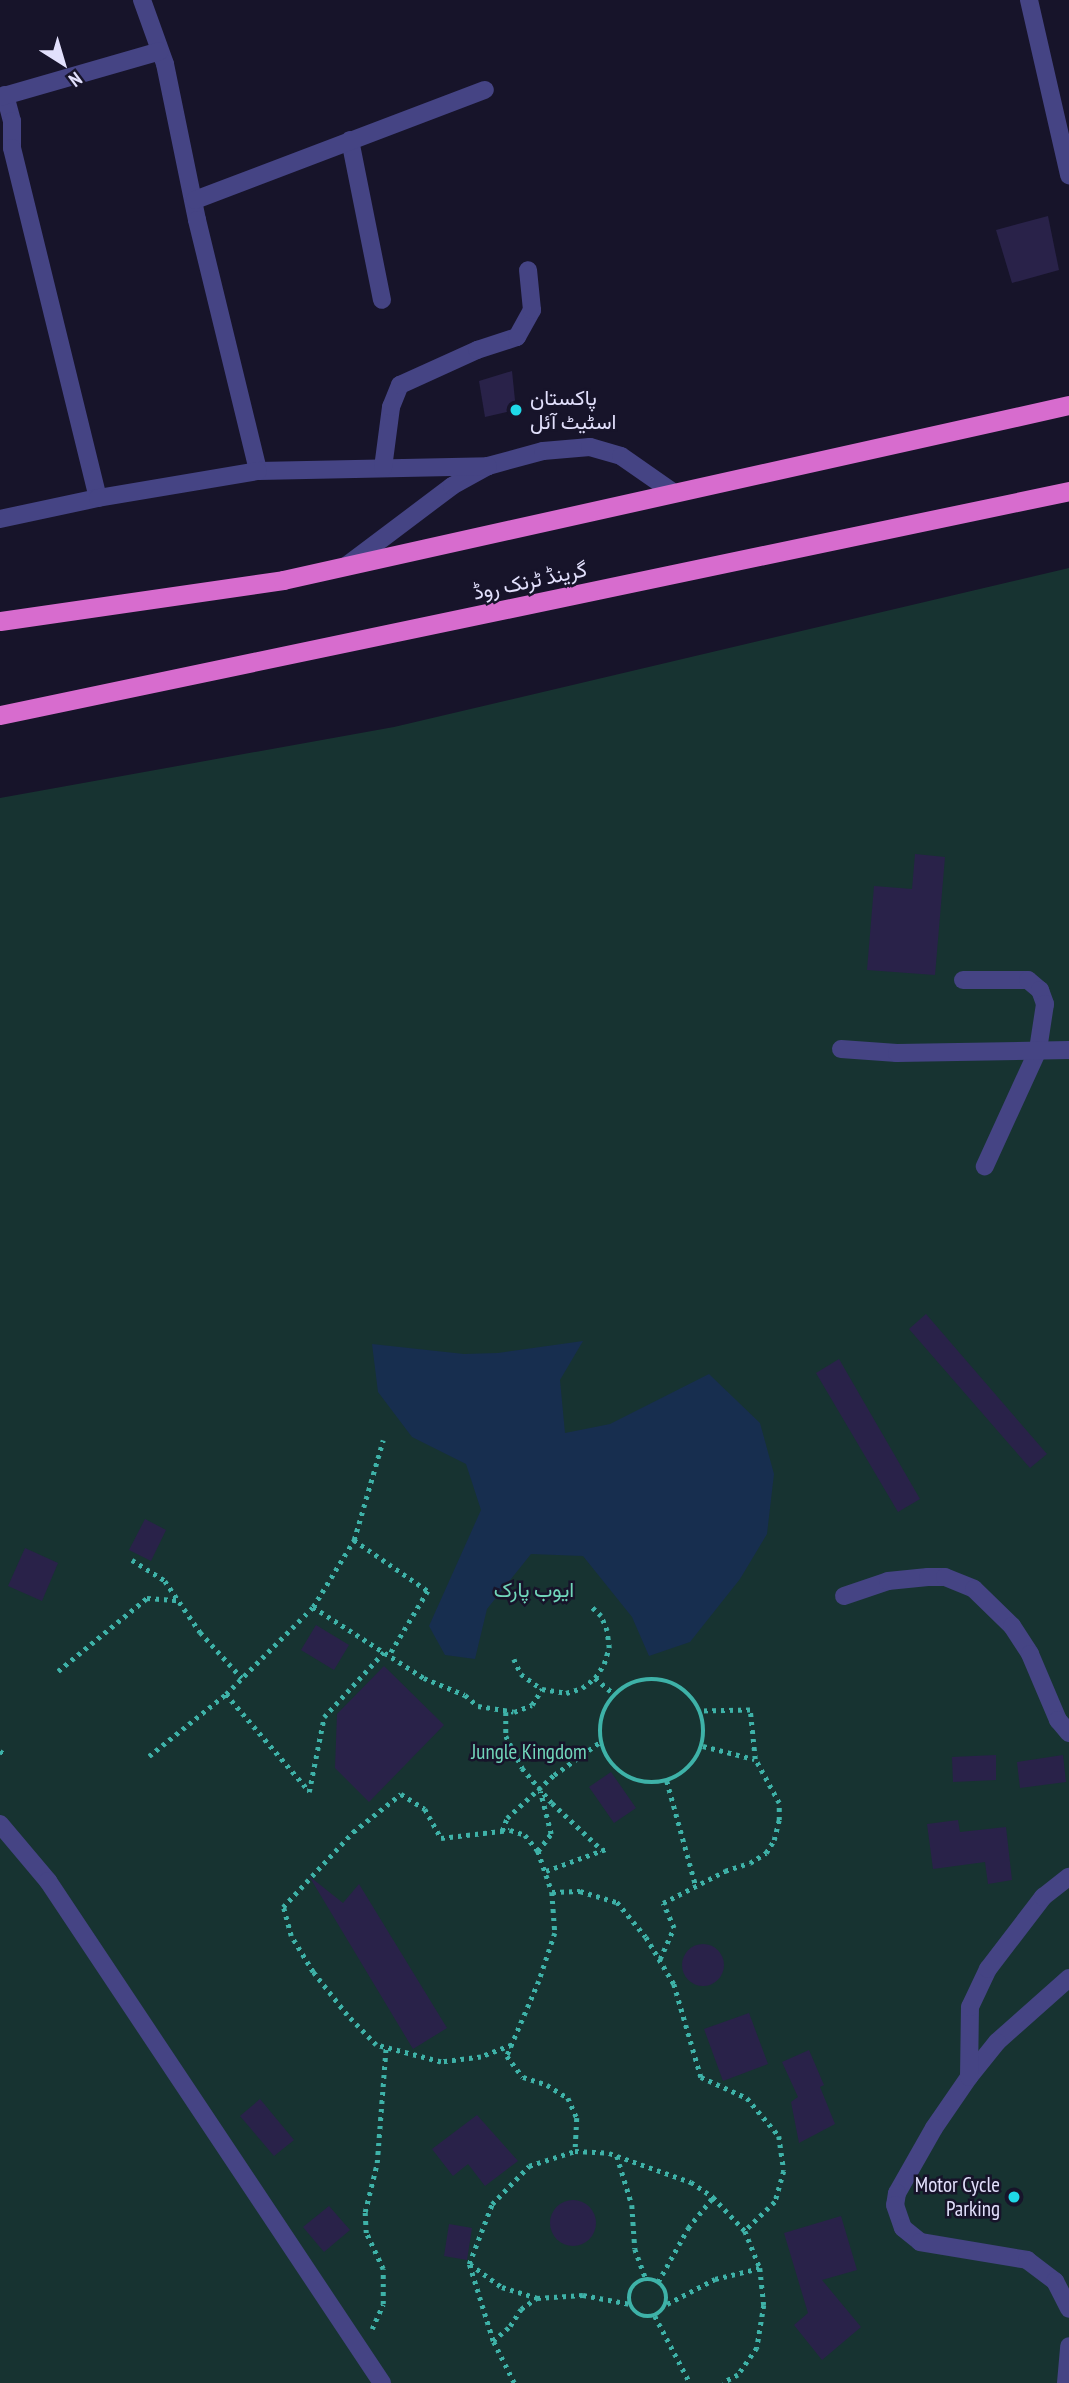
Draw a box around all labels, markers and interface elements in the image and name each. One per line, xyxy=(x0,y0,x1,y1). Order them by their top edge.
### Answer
north arrow xyxy=(28,28,98,98)
text: N xyxy=(64,67,87,92)
place label: پاکستان اسٹیٹ آئل xyxy=(530,385,616,435)
marker: پاکستان اسٹیٹ آئل xyxy=(508,402,524,418)
street label: گرینڈ ٹرنک روڈ xyxy=(471,557,589,605)
park label: ایوب پارک xyxy=(494,1577,574,1603)
park label: Jungle Kingdom xyxy=(471,1739,587,1765)
place label: Motor Cycle Parking xyxy=(915,2172,1000,2222)
marker: Motor Cycle Parking xyxy=(1006,2189,1022,2205)

